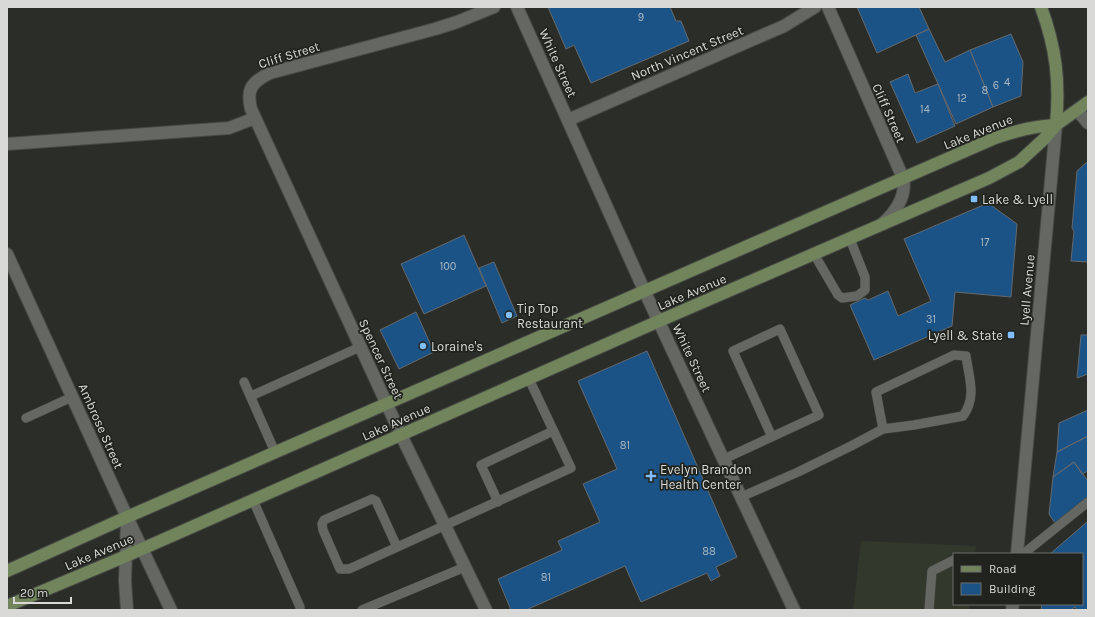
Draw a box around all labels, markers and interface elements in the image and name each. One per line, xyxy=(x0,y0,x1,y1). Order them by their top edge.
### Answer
house number: 9 xyxy=(638,11,644,24)
street label: North Vincent Street xyxy=(629,23,745,83)
street label: White Street xyxy=(536,26,580,100)
street label: Cliff Street xyxy=(257,39,321,71)
house number: 4 xyxy=(1004,76,1010,89)
house number: 6 xyxy=(993,79,999,92)
street label: Cliff Street xyxy=(869,81,909,145)
house number: 8 xyxy=(982,84,989,97)
house number: 12 xyxy=(957,92,967,105)
house number: 14 xyxy=(920,103,930,116)
street label: Lake Avenue xyxy=(941,111,1015,153)
place label: Lake & Lyell xyxy=(982,192,1053,207)
marker: Lake & Lyell xyxy=(969,194,979,204)
house number: 17 xyxy=(981,236,989,249)
street label: Lyell Avenue xyxy=(1016,253,1038,326)
house number: 100 xyxy=(440,260,456,273)
street label: Lake Avenue xyxy=(655,271,729,313)
place label: Tip Top Restaurant xyxy=(517,301,583,331)
marker: Tip Top Restaurant xyxy=(504,310,514,320)
house number: 31 xyxy=(926,313,936,326)
street label: Spencer Street xyxy=(356,316,406,402)
street label: White Street xyxy=(670,321,714,395)
place label: Lyell & State xyxy=(928,328,1003,343)
marker: Lyell & State xyxy=(1006,330,1016,340)
place label: Loraine's xyxy=(431,339,483,354)
marker: Loraine's xyxy=(418,341,428,351)
street label: Ambrose Street xyxy=(76,381,126,471)
street label: Lake Avenue xyxy=(360,400,433,444)
house number: 81 xyxy=(620,439,630,452)
place label: Evelyn Brandon Health Center xyxy=(660,462,752,492)
marker: Evelyn Brandon Health Center xyxy=(645,470,657,482)
street label: Lake Avenue xyxy=(62,531,136,573)
house number: 88 xyxy=(702,545,716,558)
legend xyxy=(953,553,1083,605)
text: Road xyxy=(989,562,1017,576)
house number: 81 xyxy=(541,571,551,584)
scale bar xyxy=(14,579,71,605)
text: Building xyxy=(989,582,1036,596)
text: 20 m xyxy=(20,586,48,600)

